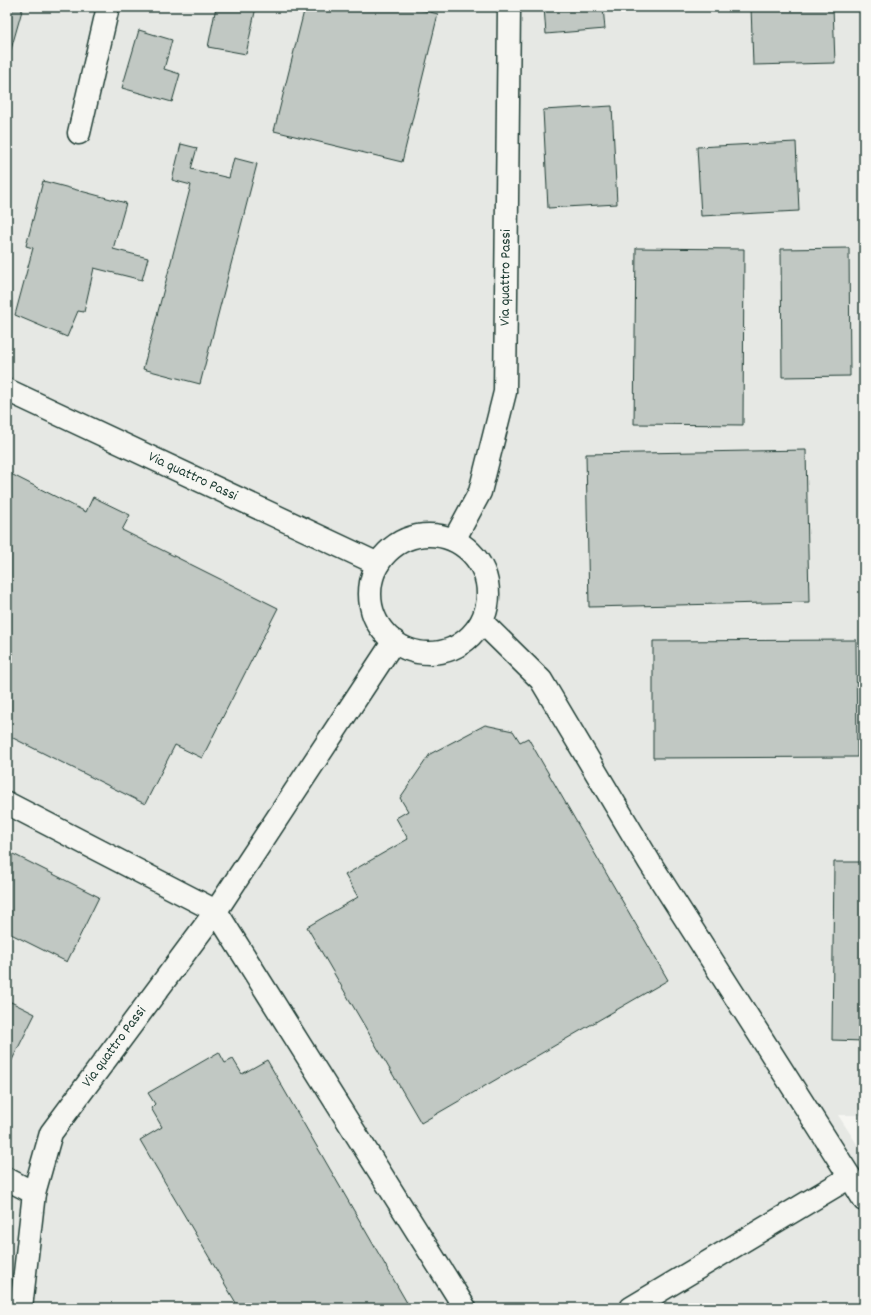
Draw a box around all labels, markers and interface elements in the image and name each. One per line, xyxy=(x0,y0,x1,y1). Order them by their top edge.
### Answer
street label: Via quattro Passi xyxy=(495,229,518,326)
street label: Via quattro Passi xyxy=(144,447,241,508)
street label: Via quattro Passi xyxy=(77,1002,153,1093)

